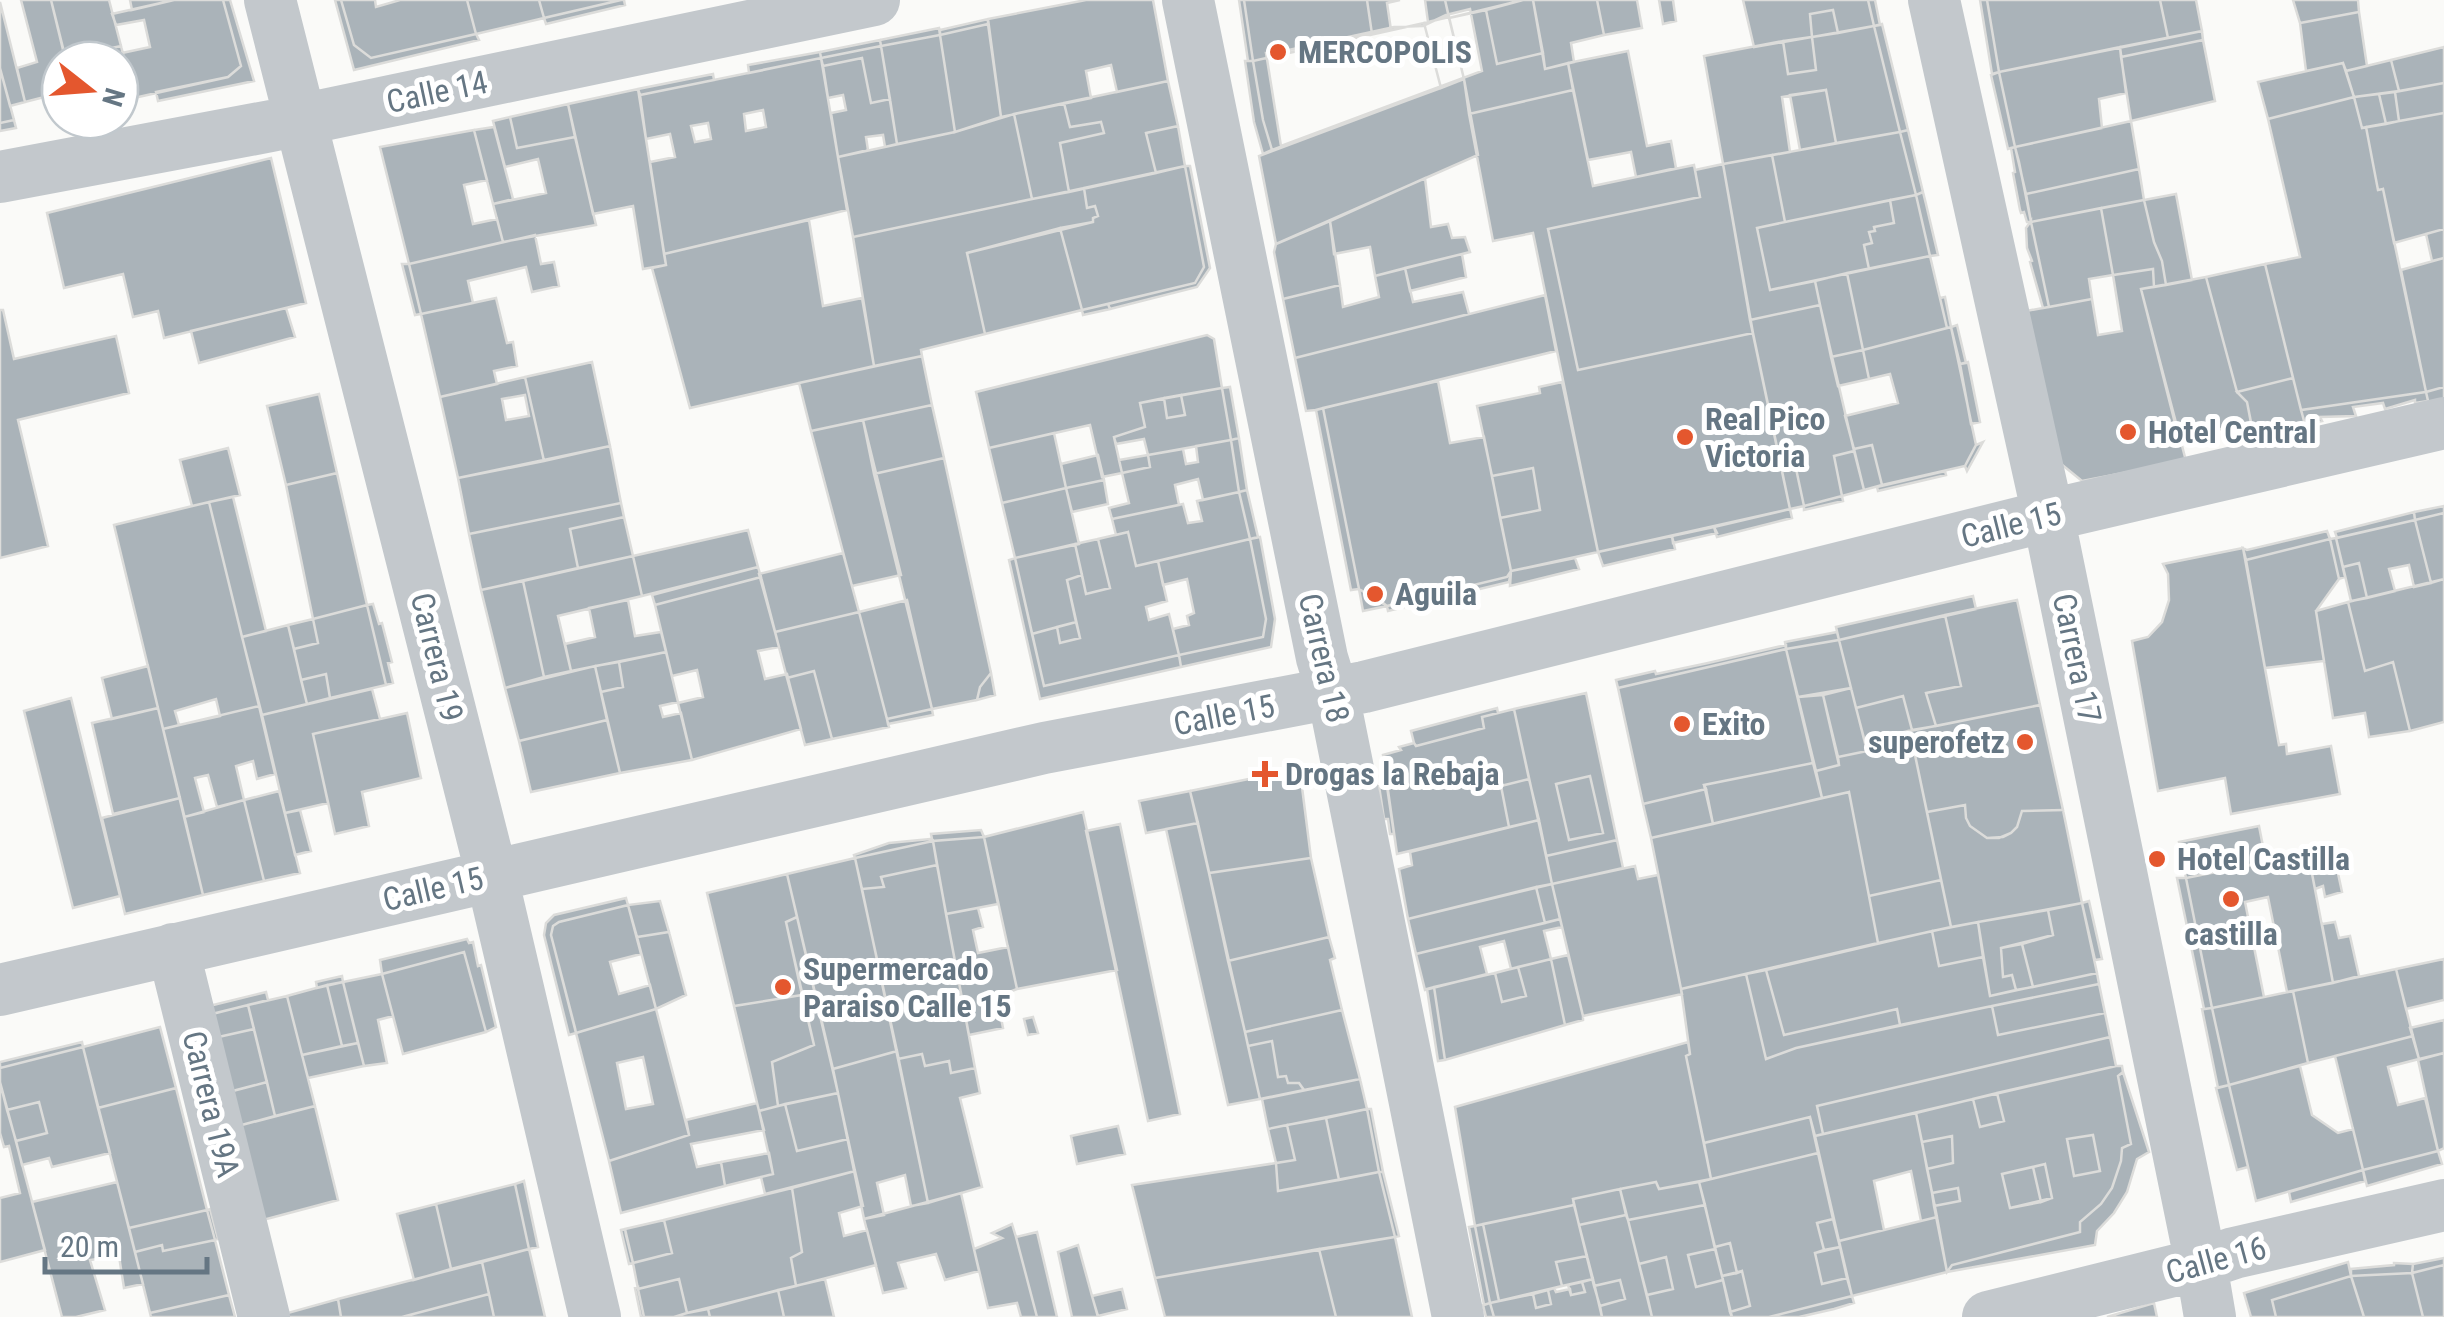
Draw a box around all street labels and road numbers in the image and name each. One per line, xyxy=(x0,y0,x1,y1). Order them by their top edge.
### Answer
street label: Calle 14 xyxy=(383,63,491,121)
street label: Calle 15 xyxy=(1957,494,2065,556)
street label: Carrera 19 xyxy=(403,589,471,725)
street label: Carrera 18 xyxy=(1291,590,1357,726)
street label: Carrera 17 xyxy=(2045,590,2109,726)
street label: Calle 15 xyxy=(1170,687,1278,743)
street label: Calle 15 xyxy=(379,859,487,919)
street label: Carrera 19A xyxy=(174,1027,248,1181)
street label: Calle 16 xyxy=(2162,1228,2270,1292)

